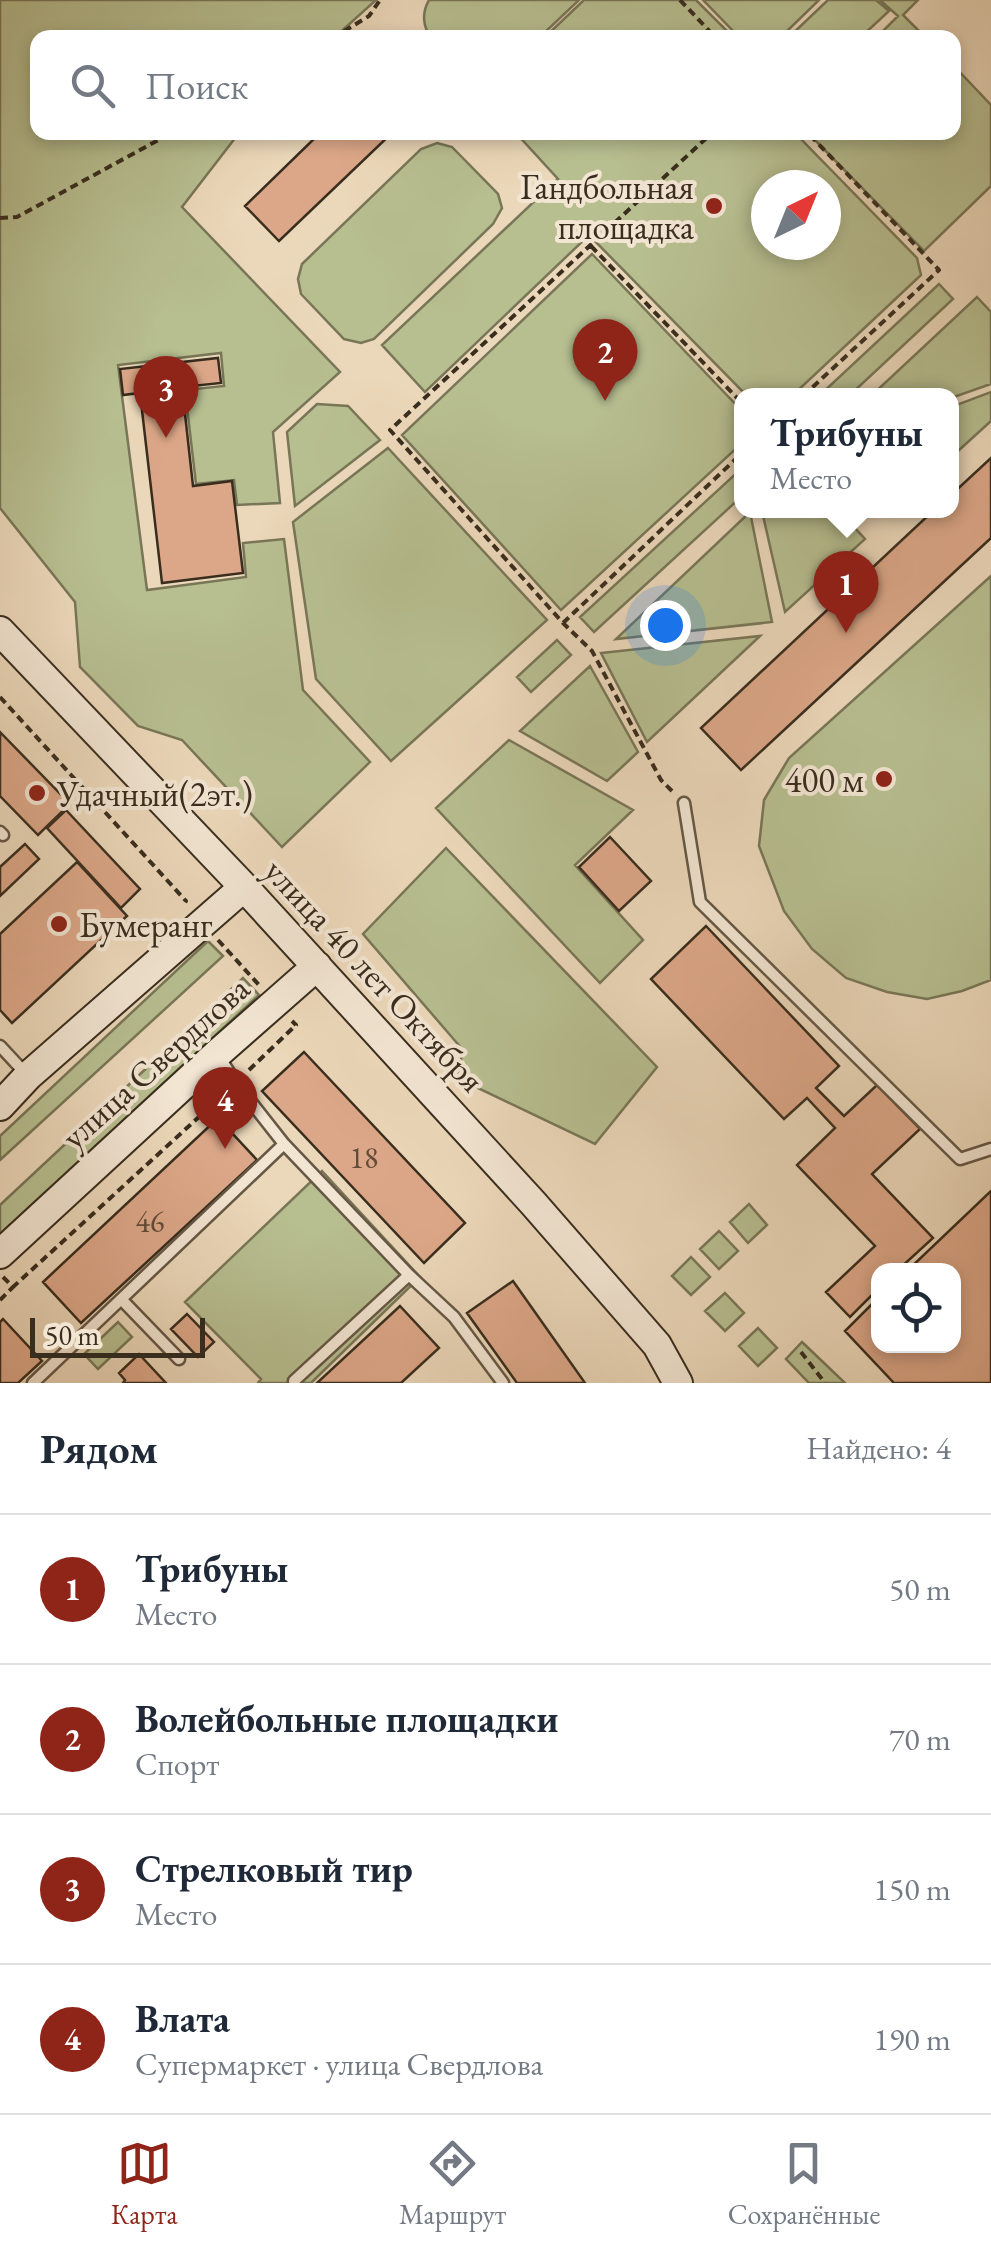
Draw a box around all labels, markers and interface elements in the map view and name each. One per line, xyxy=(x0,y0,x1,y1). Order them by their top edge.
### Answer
search box xyxy=(30,30,961,140)
icon: search xyxy=(65,58,120,113)
text: Поиск xyxy=(145,61,248,110)
place label: Гандбольная площадка xyxy=(520,164,694,249)
north arrow xyxy=(751,170,841,260)
marker: Гандбольная площадка xyxy=(703,195,725,217)
pin: 2 xyxy=(572,318,638,401)
pin: 3 xyxy=(134,356,198,438)
popup xyxy=(734,388,959,518)
text: Трибуны xyxy=(770,408,923,457)
text: Место xyxy=(770,457,852,499)
pin: 1 xyxy=(814,550,878,633)
your location xyxy=(640,600,691,651)
place label: 400 м xyxy=(785,757,864,802)
marker: 400 м xyxy=(873,768,895,790)
place label: Удачный(2эт.) xyxy=(56,771,253,816)
marker: Удачный(2эт.) xyxy=(26,782,48,804)
street label: улица 40 лет Октября xyxy=(254,849,495,1102)
place label: Бумеранг xyxy=(79,902,213,948)
marker: Бумеранг xyxy=(48,913,70,935)
street label: улица Свердлова xyxy=(51,966,259,1159)
pin: 4 xyxy=(192,1066,258,1149)
house number: 18 xyxy=(350,1138,378,1177)
house number: 46 xyxy=(136,1202,164,1241)
map controls xyxy=(871,1263,961,1353)
button: locate xyxy=(871,1263,961,1353)
scale bar xyxy=(30,1313,205,1358)
text: 50 m xyxy=(45,1317,99,1353)
text: Рядом xyxy=(40,1421,158,1476)
text: Найдено: 4 xyxy=(806,1427,951,1469)
text: Трибуны xyxy=(135,1544,288,1593)
text: 1 xyxy=(64,1568,81,1610)
text: 50 m xyxy=(889,1568,951,1610)
text: Место xyxy=(135,1593,217,1635)
text: Волейбольные площадки xyxy=(135,1694,558,1743)
text: 2 xyxy=(64,1718,81,1760)
text: 70 m xyxy=(889,1718,951,1760)
text: Спорт xyxy=(135,1743,219,1785)
text: Стрелковый тир xyxy=(135,1844,413,1893)
text: 3 xyxy=(64,1868,81,1910)
text: 150 m xyxy=(874,1868,951,1910)
text: Место xyxy=(135,1893,217,1935)
text: Влата xyxy=(135,1994,230,2043)
text: 4 xyxy=(64,2018,81,2060)
text: 190 m xyxy=(874,2018,951,2060)
text: Супермаркет · улица Свердлова xyxy=(135,2043,543,2085)
tab: Карта xyxy=(111,2136,178,2232)
tab: Маршрут xyxy=(399,2136,506,2232)
tab: Сохранённые xyxy=(728,2136,880,2232)

